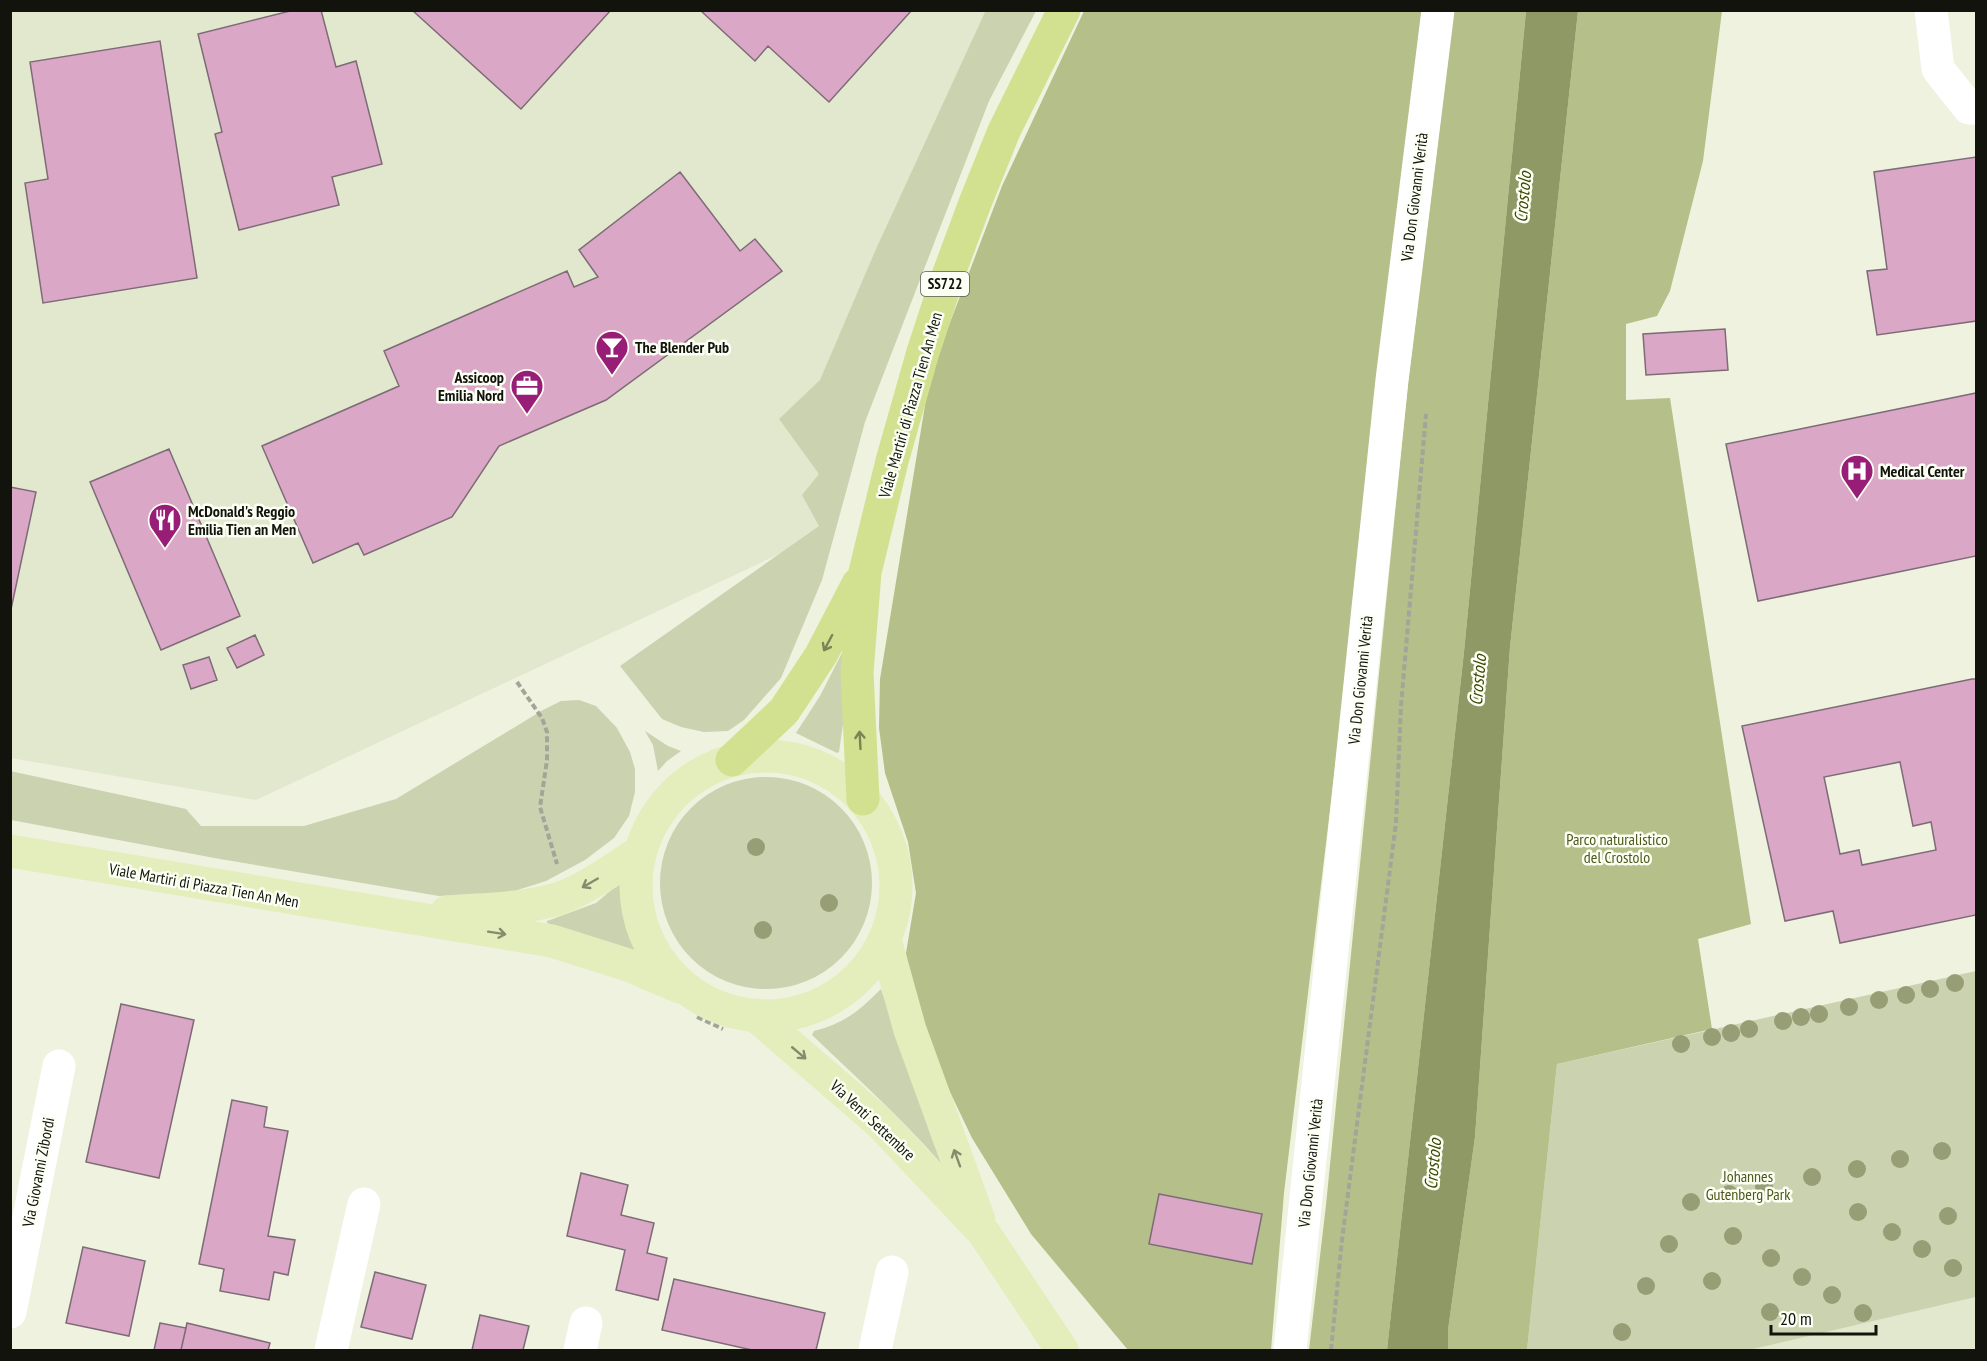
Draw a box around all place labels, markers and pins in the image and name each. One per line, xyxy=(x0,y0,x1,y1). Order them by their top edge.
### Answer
bar icon: The Blender Pub xyxy=(594,329,630,376)
place label: The Blender Pub xyxy=(635,337,729,357)
place label: Assicoop Emilia Nord xyxy=(438,367,504,405)
office icon: Assicoop Emilia Nord xyxy=(509,368,545,415)
hospital icon: Medical Center xyxy=(1839,453,1875,500)
place label: Medical Center xyxy=(1880,461,1965,481)
place label: McDonald's Reggio Emilia Tien an Men xyxy=(188,501,296,539)
restaurant icon: McDonald's Reggio Emilia Tien an Men xyxy=(147,502,183,549)

